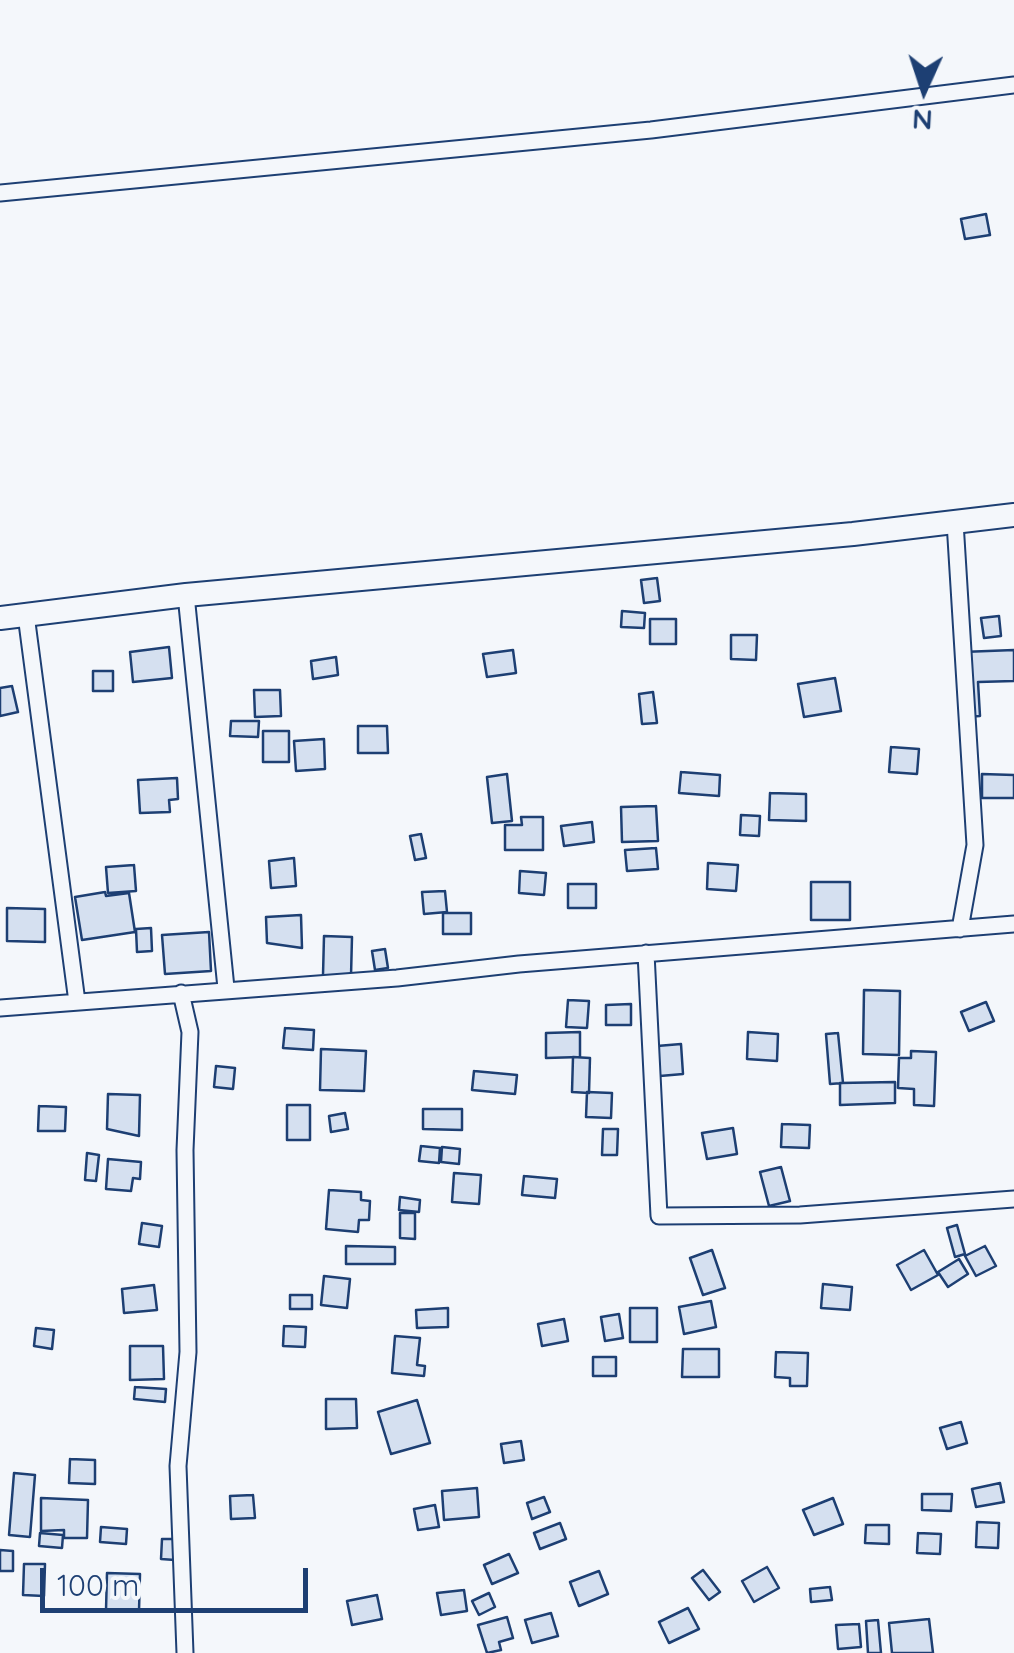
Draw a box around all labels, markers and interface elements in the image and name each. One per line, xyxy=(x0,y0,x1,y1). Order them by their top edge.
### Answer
north arrow xyxy=(874,40,974,140)
text: N xyxy=(911,102,934,138)
scale bar xyxy=(45,1548,312,1610)
text: 100 m xyxy=(57,1566,139,1604)

